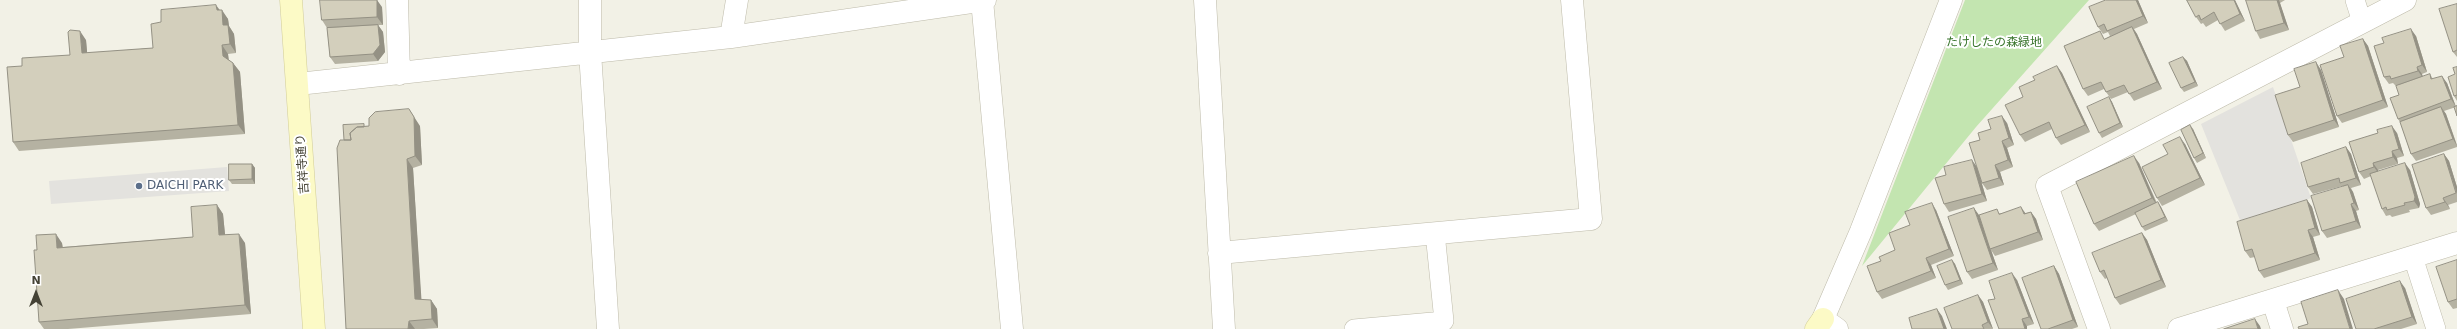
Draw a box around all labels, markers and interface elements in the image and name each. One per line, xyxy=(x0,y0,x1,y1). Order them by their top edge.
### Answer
park label: たけしたの森緑地 xyxy=(1946,36,2042,50)
street label: 吉祥寺通り xyxy=(294,134,312,194)
place label: DAICHI PARK xyxy=(147,179,223,193)
marker: DAICHI PARK xyxy=(134,181,144,191)
north arrow xyxy=(16,273,56,313)
text: N xyxy=(31,274,41,287)

